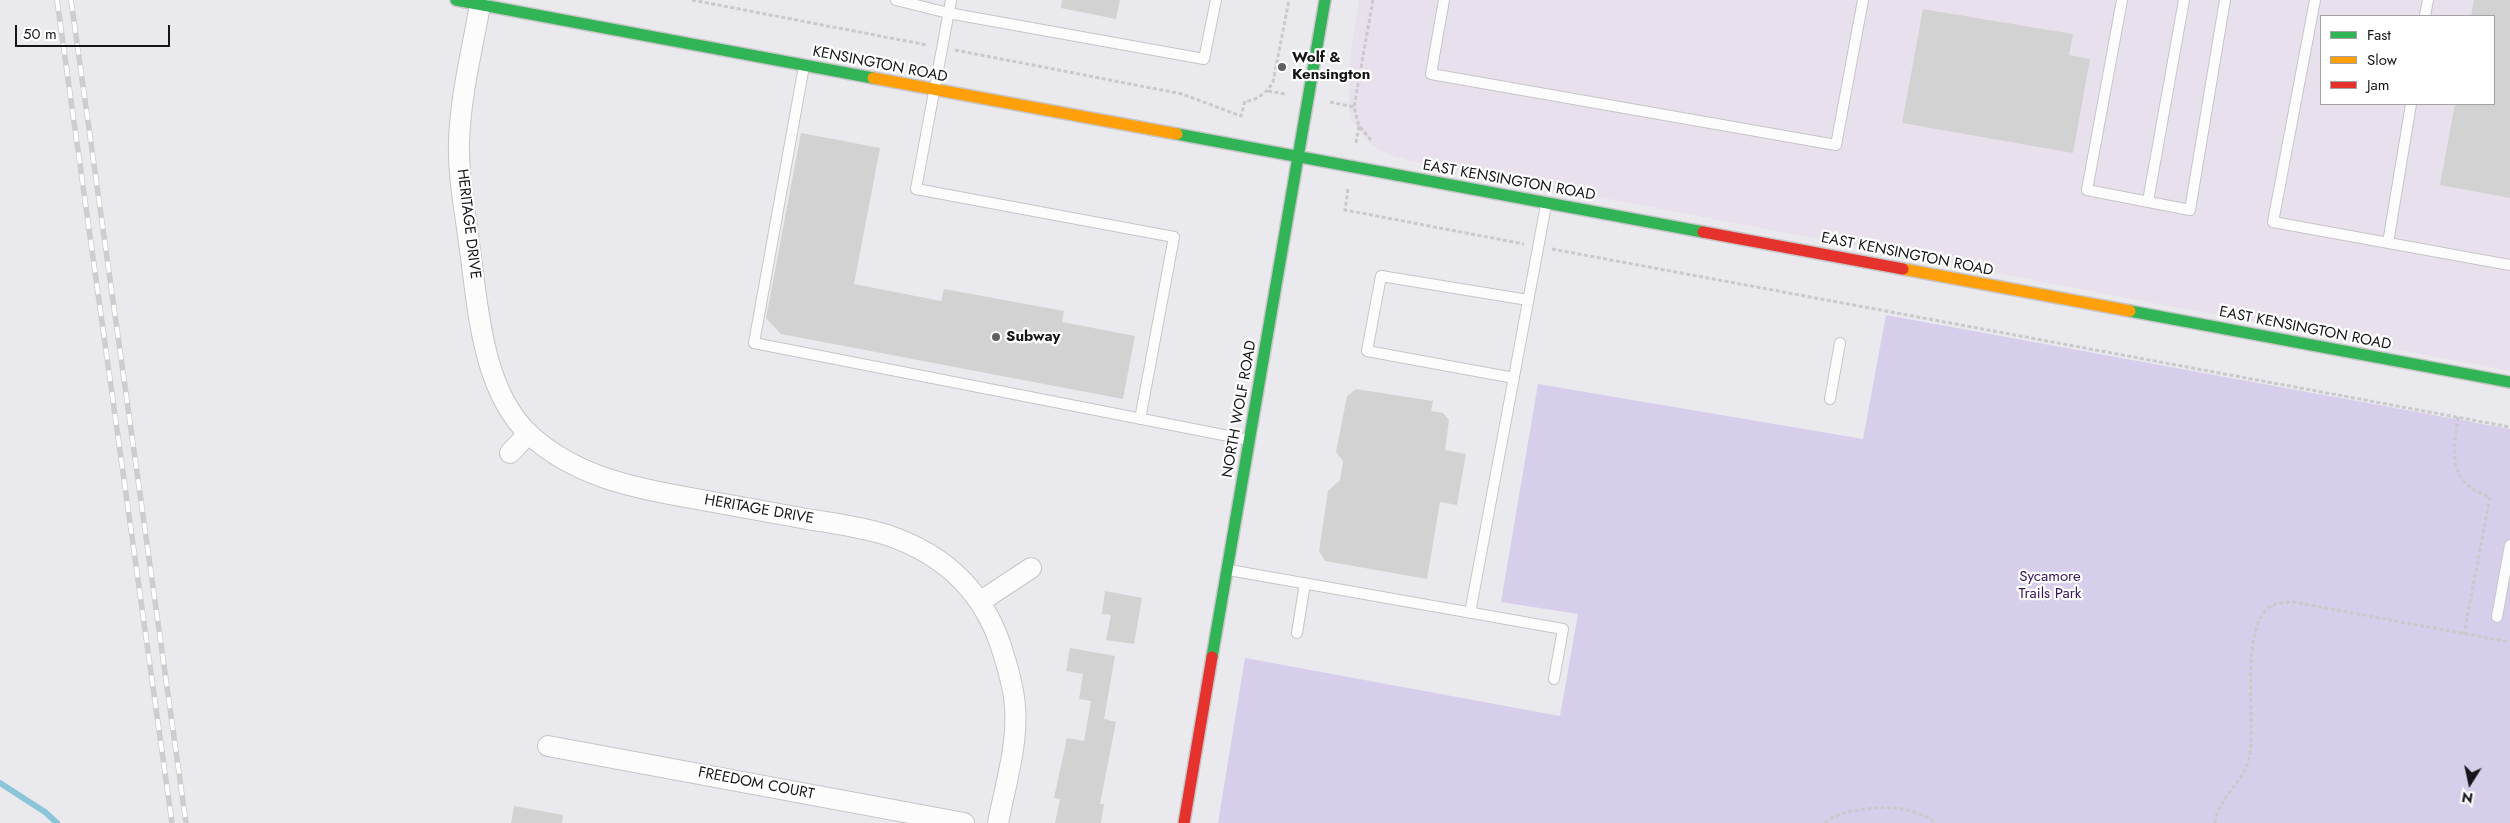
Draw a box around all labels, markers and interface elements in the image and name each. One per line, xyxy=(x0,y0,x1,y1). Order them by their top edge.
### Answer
scale bar xyxy=(18,15,172,47)
legend xyxy=(2320,15,2495,105)
text: 50 m xyxy=(23,23,57,45)
text: Fast xyxy=(2367,24,2391,46)
street label: KENSINGTON ROAD xyxy=(811,43,949,87)
place label: Wolf & Kensington xyxy=(1292,49,1370,84)
text: Slow xyxy=(2367,49,2397,71)
marker: Wolf & Kensington xyxy=(1276,61,1288,73)
text: Jam xyxy=(2367,74,2390,96)
street label: EAST KENSINGTON ROAD xyxy=(1421,157,1597,205)
street label: HERITAGE DRIVE xyxy=(452,168,484,280)
street label: EAST KENSINGTON ROAD xyxy=(1819,229,1995,281)
street label: EAST KENSINGTON ROAD xyxy=(2217,303,2393,355)
place label: Subway xyxy=(1006,328,1060,346)
marker: Subway xyxy=(990,331,1002,343)
street label: NORTH WOLF ROAD xyxy=(1219,339,1261,479)
street label: HERITAGE DRIVE xyxy=(703,492,815,528)
park label: Sycamore Trails Park xyxy=(2019,568,2081,603)
north arrow xyxy=(2445,758,2495,808)
street label: FREEDOM COURT xyxy=(696,764,816,804)
text: N xyxy=(2460,787,2475,809)

